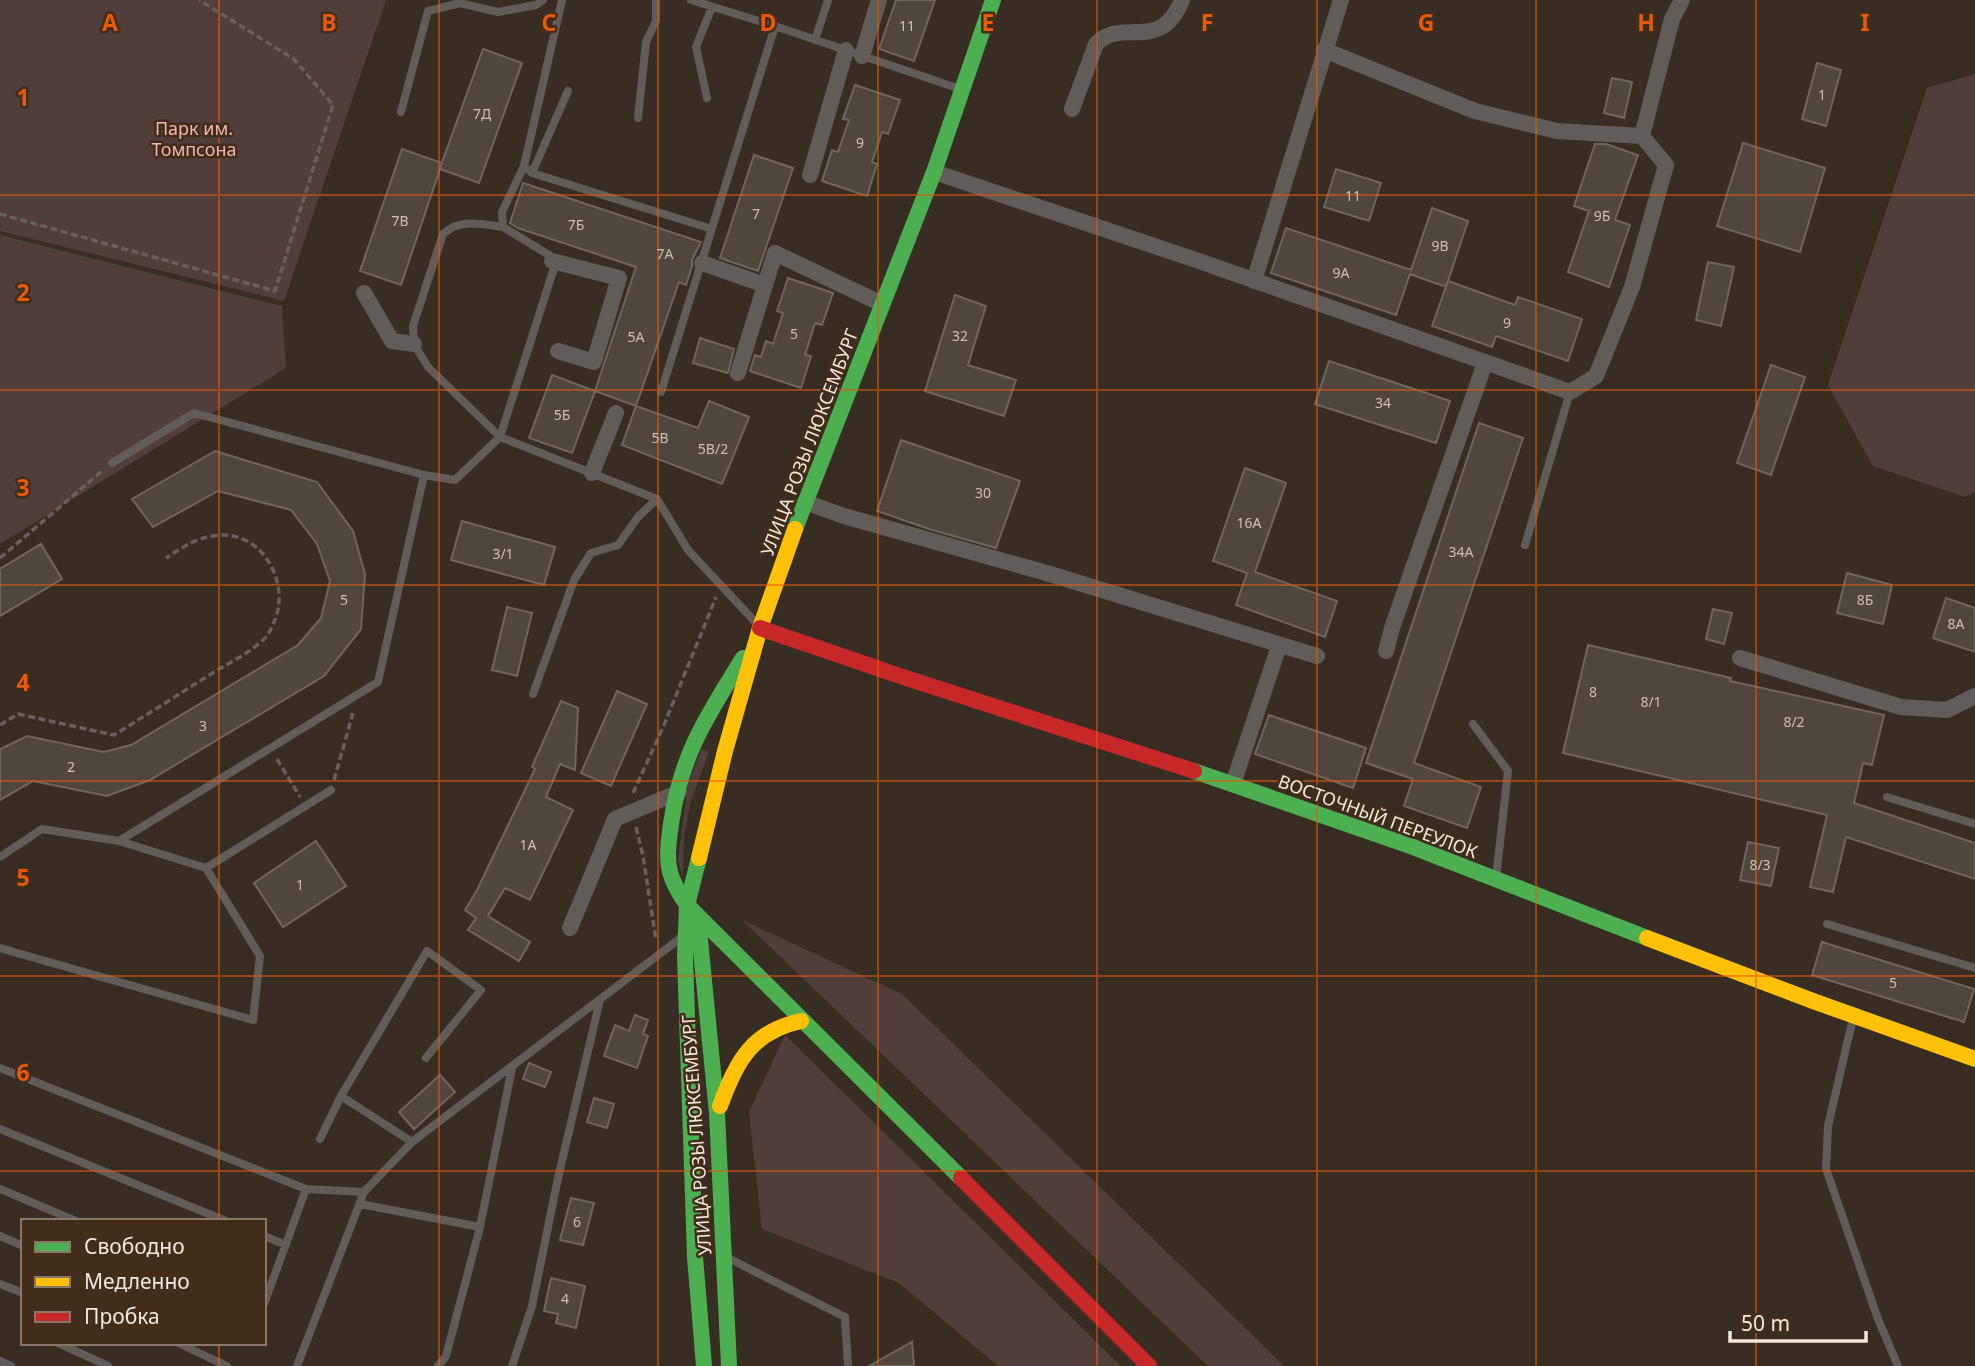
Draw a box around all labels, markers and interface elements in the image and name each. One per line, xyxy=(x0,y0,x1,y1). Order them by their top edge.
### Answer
text: A xyxy=(102,6,118,38)
text: B xyxy=(321,6,337,38)
text: C xyxy=(542,6,557,38)
text: D xyxy=(760,6,776,38)
text: E xyxy=(982,6,994,38)
text: F xyxy=(1201,6,1213,38)
text: G xyxy=(1418,6,1434,38)
text: H xyxy=(1637,6,1655,38)
text: I xyxy=(1861,6,1870,38)
house number: 11 xyxy=(899,16,915,35)
text: 1 xyxy=(16,81,30,113)
house number: 1 xyxy=(1818,85,1826,104)
house number: 7Д xyxy=(473,104,492,123)
park label: Парк им. Томпсона xyxy=(151,116,237,161)
house number: 9 xyxy=(856,133,864,152)
house number: 11 xyxy=(1345,186,1361,205)
house number: 7 xyxy=(752,204,760,223)
house number: 9Б xyxy=(1594,206,1610,225)
house number: 7В xyxy=(391,211,409,230)
house number: 7Б xyxy=(568,215,584,234)
house number: 9В xyxy=(1431,236,1449,255)
house number: 7А xyxy=(657,244,674,263)
house number: 9А xyxy=(1333,263,1350,282)
text: 2 xyxy=(16,276,30,308)
house number: 9 xyxy=(1503,313,1511,332)
house number: 5 xyxy=(790,324,798,343)
street label: УЛИЦА РОЗЫ ЛЮКСЕМБУРГ xyxy=(755,325,863,559)
house number: 32 xyxy=(952,326,968,345)
house number: 5А xyxy=(628,327,645,346)
house number: 34 xyxy=(1375,393,1391,412)
house number: 5Б xyxy=(554,405,570,424)
house number: 5В xyxy=(651,428,669,447)
house number: 5В/2 xyxy=(698,439,728,458)
text: 3 xyxy=(16,471,30,503)
house number: 30 xyxy=(975,483,991,502)
house number: 16А xyxy=(1237,513,1262,532)
house number: 34А xyxy=(1449,542,1474,561)
house number: 3/1 xyxy=(492,544,514,563)
house number: 5 xyxy=(340,590,348,609)
house number: 8Б xyxy=(1857,590,1873,609)
house number: 8А xyxy=(1948,614,1965,633)
text: 4 xyxy=(16,666,30,698)
house number: 8 xyxy=(1589,682,1597,701)
house number: 8/1 xyxy=(1640,692,1662,711)
house number: 8/2 xyxy=(1783,712,1805,731)
house number: 3 xyxy=(199,716,207,735)
house number: 2 xyxy=(67,757,75,776)
street label: ВОСТОЧНЫЙ ПЕРЕУЛОК xyxy=(1275,769,1482,864)
house number: 1А xyxy=(520,835,537,854)
house number: 8/3 xyxy=(1749,855,1771,874)
text: 5 xyxy=(16,861,30,893)
house number: 1 xyxy=(296,875,304,894)
house number: 5 xyxy=(1889,973,1897,992)
street label: УЛИЦА РОЗЫ ЛЮКСЕМБУРГ xyxy=(676,1014,716,1256)
text: 6 xyxy=(16,1056,30,1088)
house number: 6 xyxy=(573,1212,581,1231)
legend xyxy=(21,1219,266,1345)
text: Свободно xyxy=(84,1232,185,1260)
text: Медленно xyxy=(84,1267,190,1295)
house number: 4 xyxy=(561,1289,569,1308)
scale bar xyxy=(1730,1300,1867,1344)
text: Пробка xyxy=(84,1302,160,1330)
text: 50 m xyxy=(1741,1309,1790,1337)

